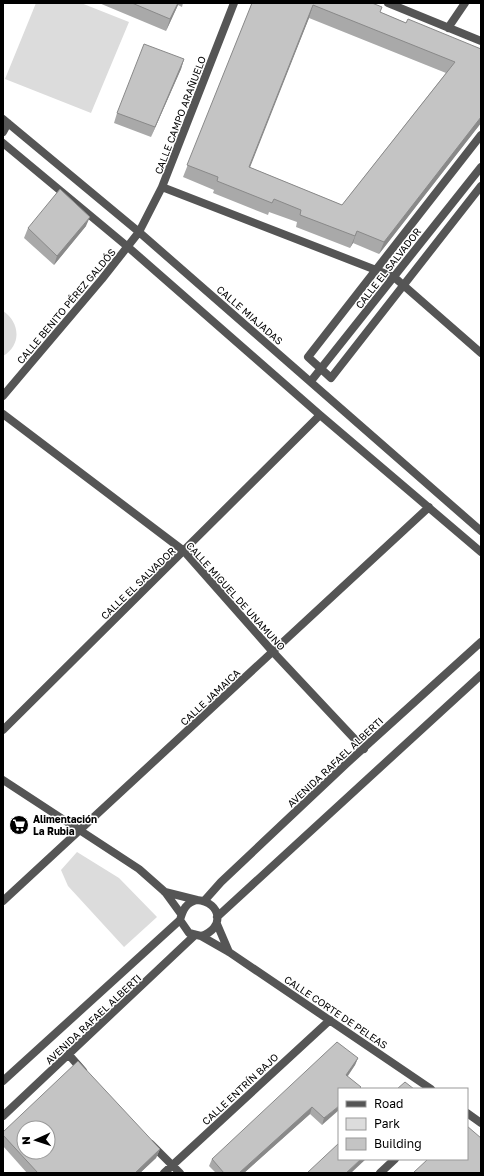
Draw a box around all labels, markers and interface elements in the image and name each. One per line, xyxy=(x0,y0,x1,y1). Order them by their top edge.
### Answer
street label: CALLE CAMPO ARAÑUELO xyxy=(152,54,208,176)
street label: CALLE EL SALVADOR xyxy=(353,225,423,311)
street label: CALLE BENITO PÉREZ GALDÓS xyxy=(14,246,118,366)
street label: CALLE MIAJADAS xyxy=(215,283,285,347)
street label: CALLE MIGUEL DE UNAMUNO xyxy=(184,539,288,653)
street label: CALLE EL SALVADOR xyxy=(98,544,178,622)
street label: CALLE JAMAICA xyxy=(178,666,242,728)
street label: AVENIDA RAFAEL ALBERTI xyxy=(285,714,385,810)
place label: Alimentación La Rubia xyxy=(33,813,97,837)
supermarket icon: Alimentación La Rubia xyxy=(8,814,30,836)
street label: AVENIDA RAFAEL ALBERTI xyxy=(43,971,143,1067)
street label: CALLE CORTE DE PELEAS xyxy=(282,973,390,1051)
street label: CALLE ENTRÍN BAJO xyxy=(200,1051,280,1127)
legend xyxy=(338,1088,468,1160)
text: Road xyxy=(374,1096,403,1111)
text: Park xyxy=(374,1116,400,1131)
north arrow xyxy=(16,1120,56,1160)
text: N xyxy=(19,1136,32,1145)
text: Building xyxy=(374,1136,422,1151)

